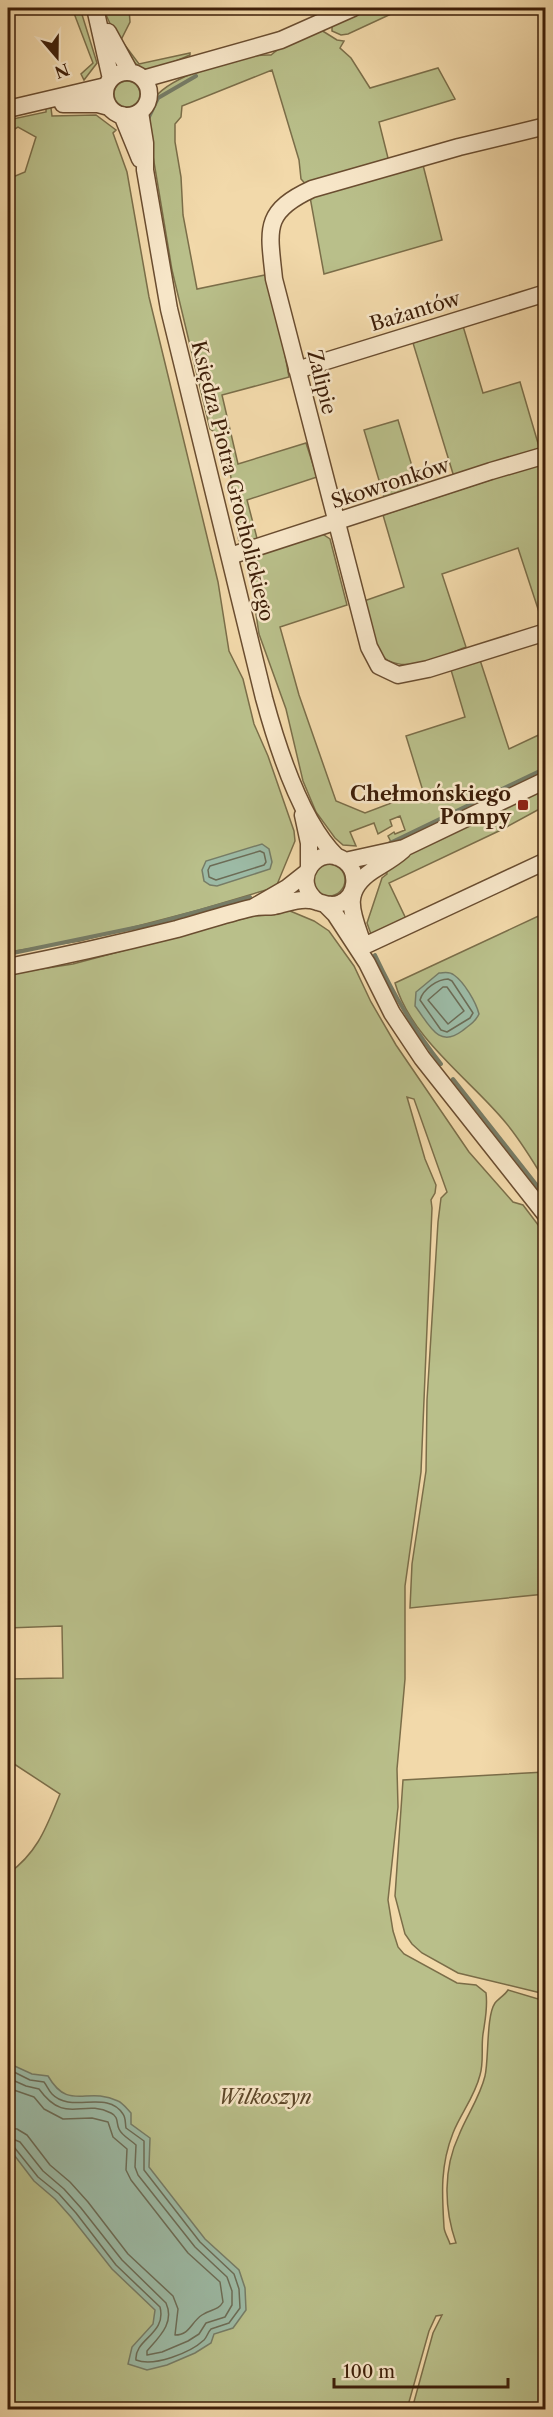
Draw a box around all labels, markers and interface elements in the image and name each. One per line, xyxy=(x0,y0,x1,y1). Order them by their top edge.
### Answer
north arrow xyxy=(27,27,87,87)
text: N xyxy=(52,59,72,83)
street label: Bażantów xyxy=(367,286,463,336)
street label: Księdza Piotra Grocholickiego xyxy=(186,338,280,624)
street label: Zalipie xyxy=(302,347,342,417)
street label: Skowronków xyxy=(328,452,453,513)
place label: Chełmońskiego Pompy xyxy=(350,782,512,829)
marker: Chełmońskiego Pompy xyxy=(516,798,530,812)
park label: Wilkoszyn xyxy=(218,2085,312,2109)
scale bar xyxy=(334,2351,508,2389)
text: 100 m xyxy=(343,2361,395,2383)

